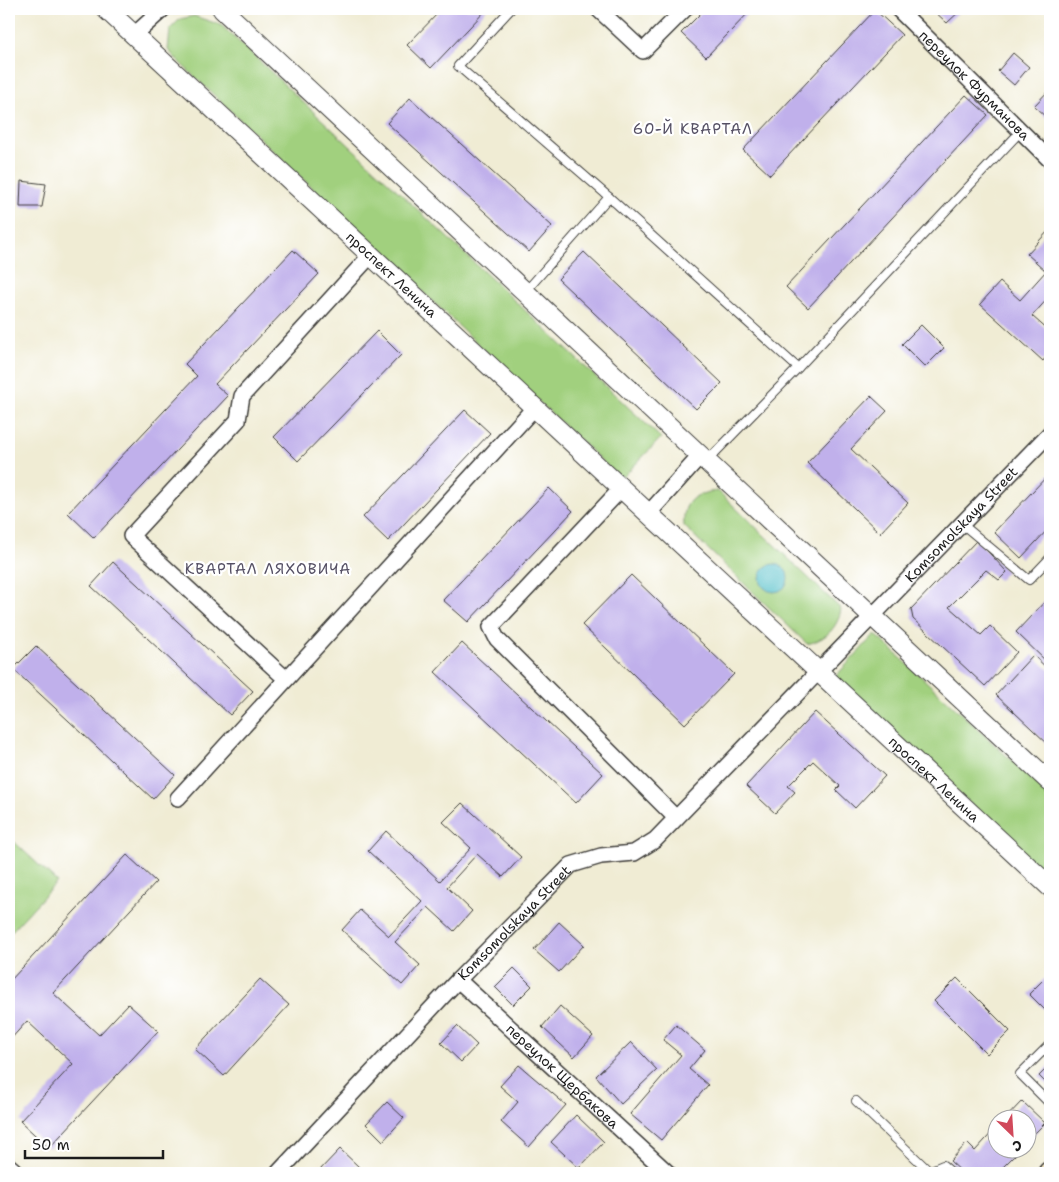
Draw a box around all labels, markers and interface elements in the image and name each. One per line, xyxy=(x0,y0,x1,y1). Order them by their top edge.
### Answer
street label: переулок Фурманова xyxy=(915,26,1034,144)
district label: 60-Й КВАРТАЛ xyxy=(633,118,753,139)
street label: проспект Ленина xyxy=(342,228,441,322)
street label: Komsomolskaya Street xyxy=(901,463,1021,586)
district label: КВАРТАЛ ЛЯХОВИЧА xyxy=(185,559,351,579)
street label: проспект Ленина xyxy=(885,733,984,826)
street label: Komsomolskaya Street xyxy=(454,862,575,984)
street label: переулок Щербакова xyxy=(502,1020,623,1133)
north arrow xyxy=(986,1110,1036,1160)
scale bar xyxy=(25,1127,162,1159)
text: 50 m xyxy=(32,1135,70,1155)
text: С xyxy=(1010,1136,1025,1156)

